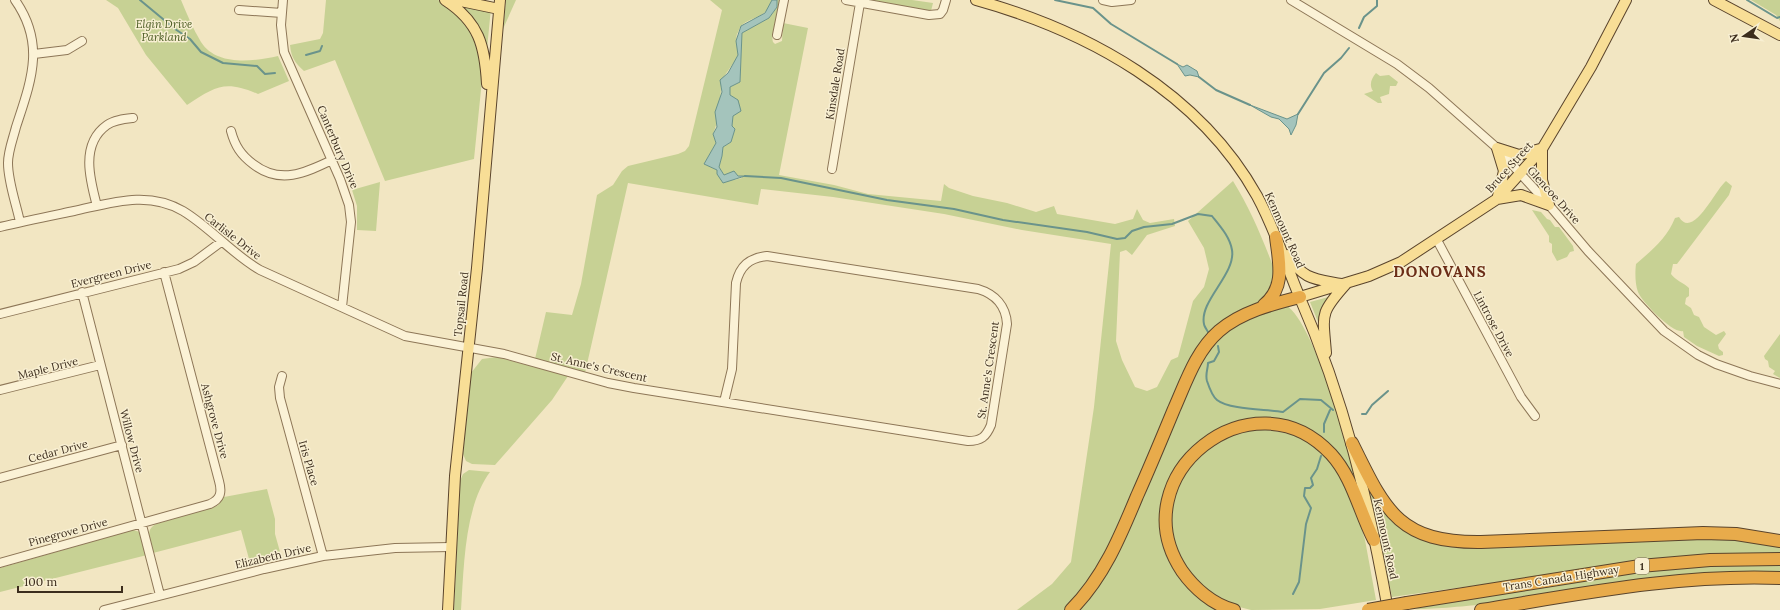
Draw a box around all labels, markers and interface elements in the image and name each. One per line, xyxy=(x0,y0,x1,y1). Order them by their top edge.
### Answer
north arrow xyxy=(1724,16,1764,56)
park label: Elgin Drive Parkland xyxy=(136,17,192,44)
text: N xyxy=(1726,32,1742,44)
street label: Kinsdale Road xyxy=(822,47,848,121)
street label: Canterbury Drive xyxy=(314,103,362,191)
street label: Bruce Street xyxy=(1482,138,1536,195)
street label: Glencoe Drive xyxy=(1525,163,1584,227)
street label: Kenmount Road xyxy=(1262,190,1308,271)
street label: Carlisle Drive xyxy=(202,209,264,263)
street label: Evergreen Drive xyxy=(69,257,153,291)
district label: DONOVANS xyxy=(1393,262,1487,281)
street label: Topsail Road xyxy=(451,271,471,337)
street label: Lintrose Drive xyxy=(1471,289,1517,359)
street label: St. Anne's Crescent xyxy=(974,320,1002,420)
street label: St. Anne's Crescent xyxy=(549,349,649,385)
street label: Maple Drive xyxy=(16,354,80,382)
street label: Ashgrove Drive xyxy=(198,381,232,460)
street label: Willow Drive xyxy=(117,408,147,474)
street label: Cedar Drive xyxy=(27,436,89,466)
street label: Iris Place xyxy=(296,439,322,487)
street label: Kenmount Road xyxy=(1371,497,1401,581)
street label: Pinegrove Drive xyxy=(27,515,109,549)
street label: Elizabeth Drive xyxy=(234,540,312,572)
road number: 1 xyxy=(1635,558,1649,574)
street label: Trans Canada Highway xyxy=(1502,562,1620,594)
scale bar xyxy=(18,568,122,594)
text: 100 m xyxy=(24,574,57,589)

